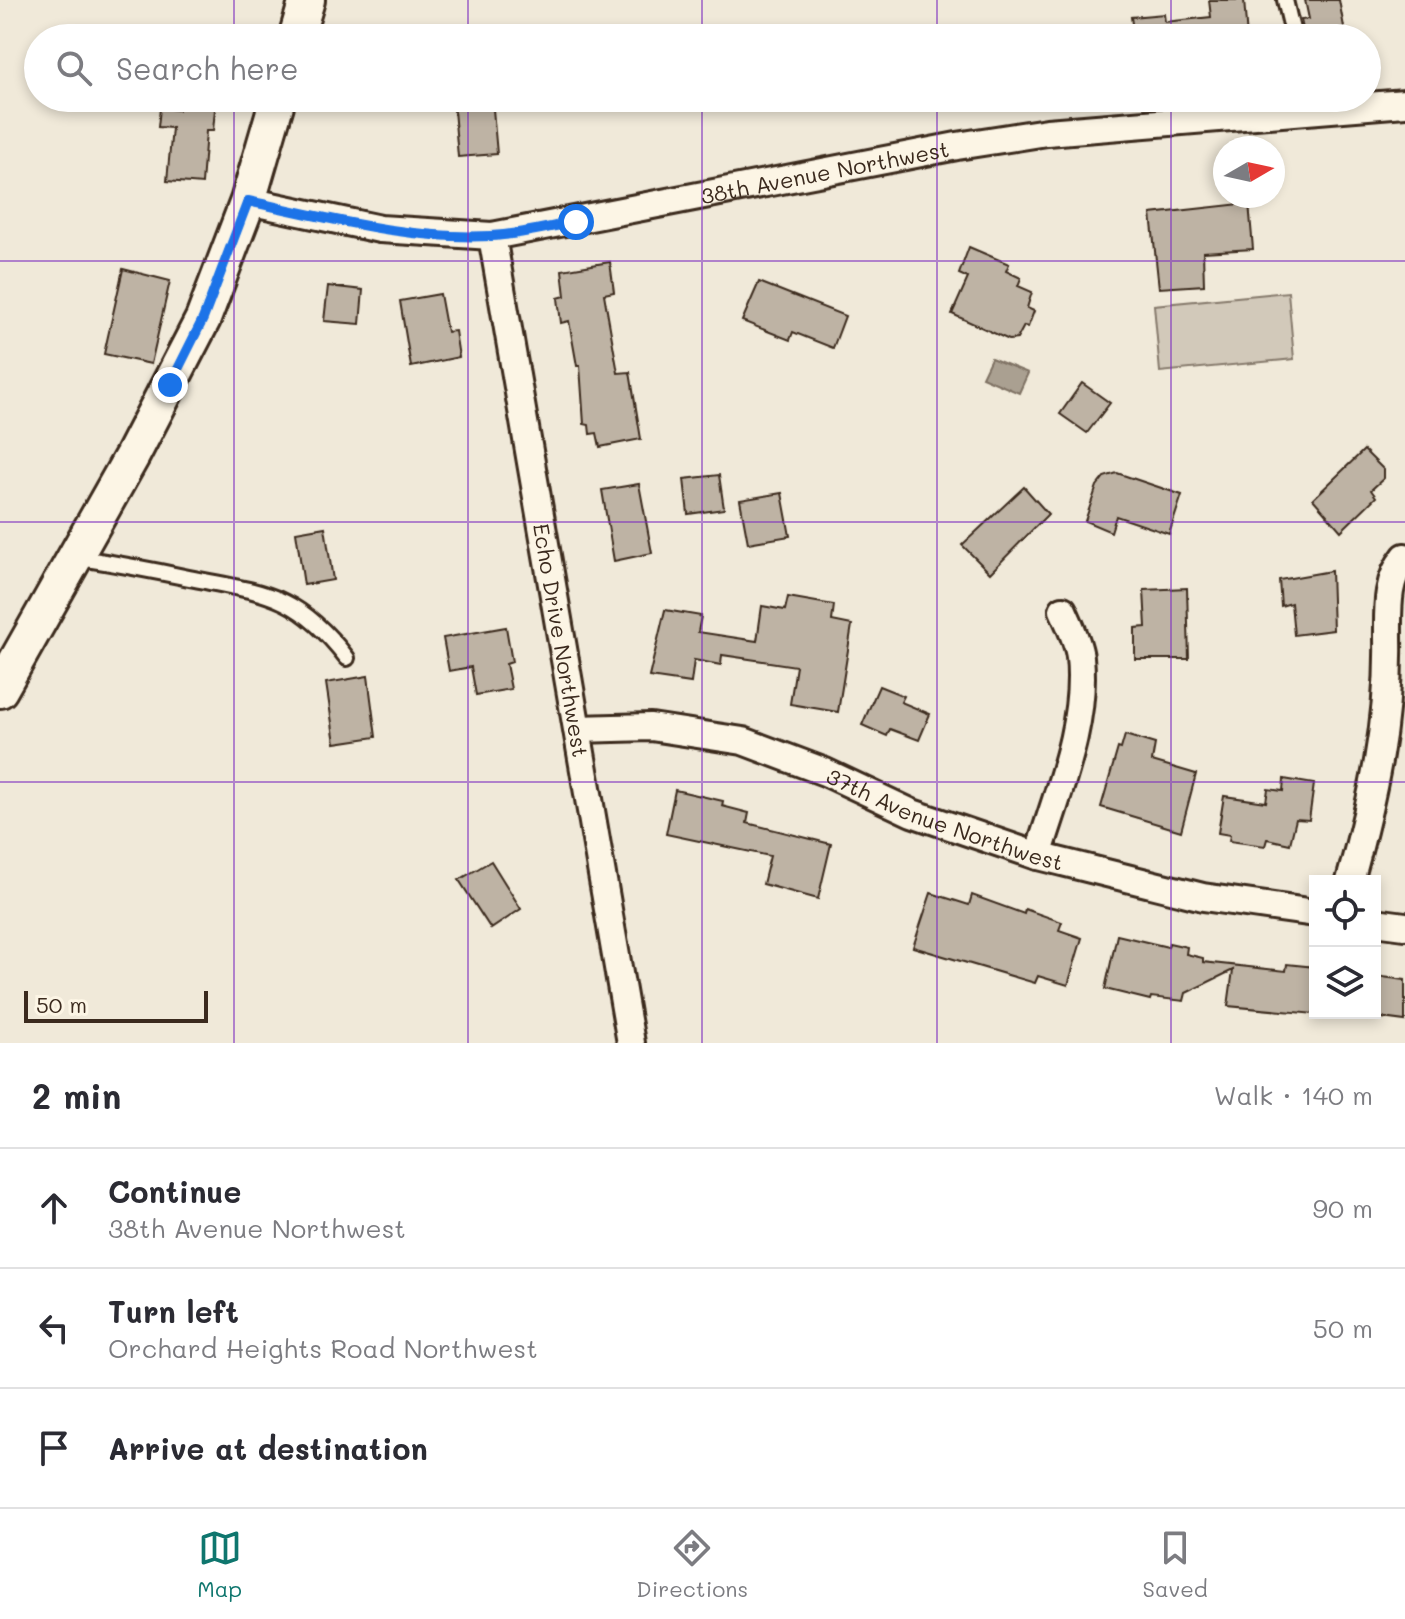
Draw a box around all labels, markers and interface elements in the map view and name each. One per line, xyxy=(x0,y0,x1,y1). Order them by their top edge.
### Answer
search box xyxy=(24,24,1381,112)
icon: search xyxy=(52,46,96,90)
text: Search here xyxy=(116,48,299,88)
street label: 38th Avenue Northwest xyxy=(698,133,951,210)
north arrow xyxy=(1213,136,1285,208)
route start xyxy=(558,204,594,240)
route end xyxy=(152,367,188,403)
street label: Echo Drive Northwest xyxy=(527,521,596,759)
street label: 37th Avenue Northwest xyxy=(822,760,1066,876)
map controls xyxy=(1309,875,1381,1019)
button: locate xyxy=(1309,875,1381,947)
button: layers xyxy=(1309,947,1381,1019)
scale bar xyxy=(24,987,208,1023)
text: 50 m xyxy=(36,990,87,1019)
text: 2 min xyxy=(32,1073,121,1118)
text: Walk · 140 m xyxy=(1214,1078,1373,1112)
text: Continue xyxy=(108,1171,241,1211)
icon: ahead xyxy=(32,1186,76,1230)
text: 90 m xyxy=(1313,1191,1373,1225)
text: 38th Avenue Northwest xyxy=(108,1211,406,1245)
text: Turn left xyxy=(108,1291,239,1331)
icon: left xyxy=(32,1306,76,1350)
text: 50 m xyxy=(1313,1311,1373,1345)
text: Orchard Heights Road Northwest xyxy=(108,1331,538,1365)
icon: arrive xyxy=(32,1426,76,1470)
text: Arrive at destination xyxy=(108,1428,428,1468)
tab: Map xyxy=(197,1526,242,1603)
tab: Directions xyxy=(636,1526,748,1603)
tab: Saved xyxy=(1143,1526,1208,1603)

